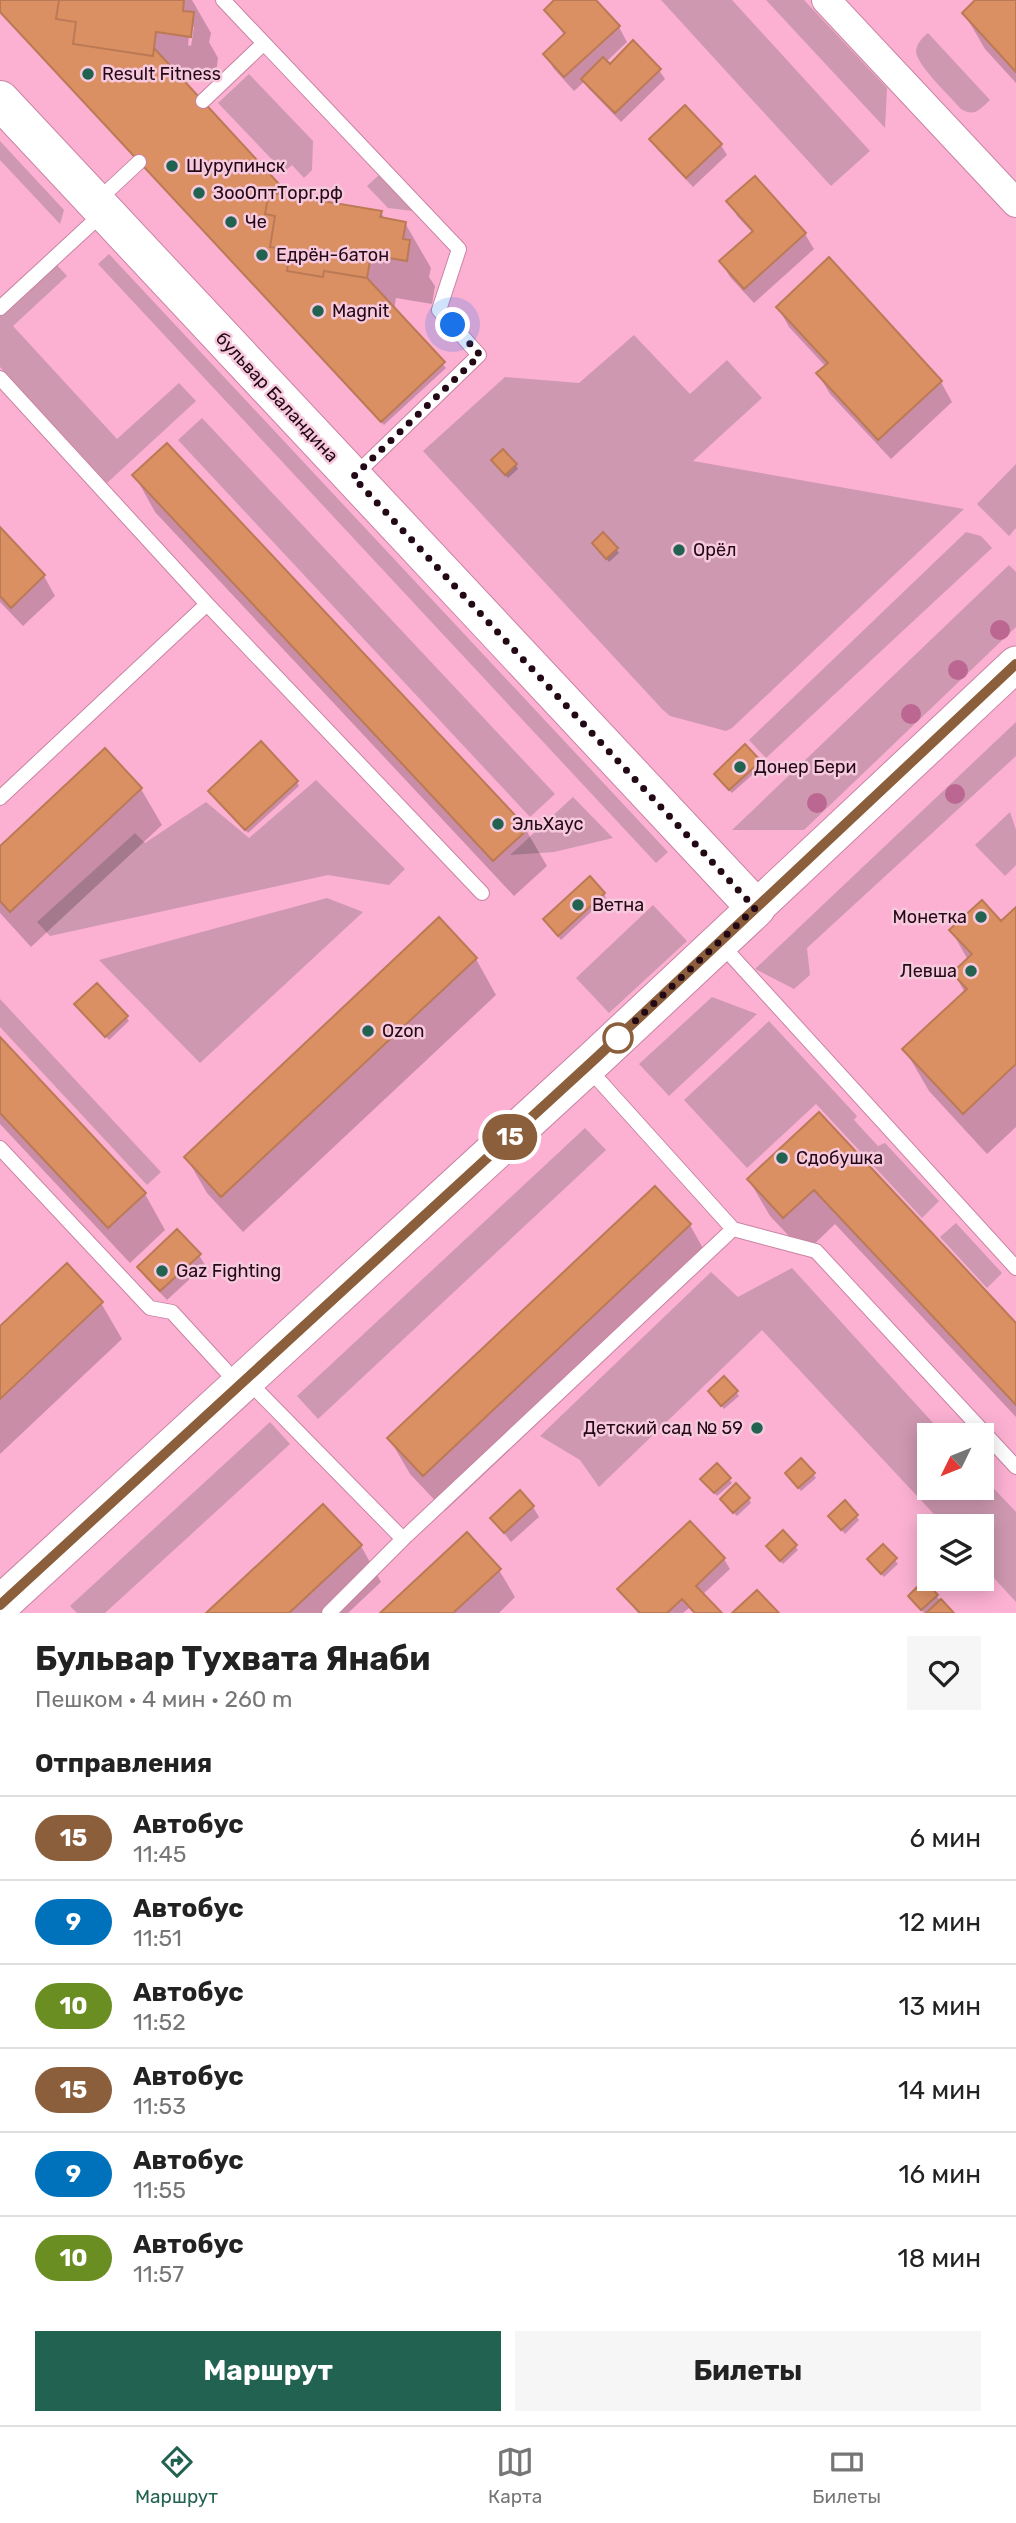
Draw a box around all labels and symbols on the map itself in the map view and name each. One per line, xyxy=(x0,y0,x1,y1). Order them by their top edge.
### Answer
place label: Result Fitness xyxy=(102,63,221,85)
marker: Result Fitness xyxy=(80,66,96,82)
place label: Шурупинск xyxy=(186,155,286,177)
marker: Шурупинск xyxy=(164,158,180,174)
place label: ЗооОптТорг.рф xyxy=(213,182,343,204)
marker: ЗооОптТорг.рф xyxy=(191,185,207,201)
place label: Че xyxy=(245,211,267,233)
marker: Че xyxy=(223,214,239,230)
place label: Едрён-батон xyxy=(276,244,389,266)
marker: Едрён-батон xyxy=(254,247,270,263)
place label: Magnit xyxy=(332,300,389,322)
marker: Magnit xyxy=(310,303,326,319)
your location xyxy=(435,307,470,342)
street label: бульвар Баландина xyxy=(211,327,343,467)
place label: Орёл xyxy=(693,539,736,561)
marker: Орёл xyxy=(671,542,687,558)
place label: Донер Бери xyxy=(754,756,857,778)
marker: Донер Бери xyxy=(732,759,748,775)
place label: ЭльХаус xyxy=(512,813,584,835)
marker: ЭльХаус xyxy=(490,816,506,832)
place label: Ветна xyxy=(592,894,644,916)
marker: Ветна xyxy=(570,897,586,913)
place label: Монетка xyxy=(893,906,967,928)
marker: Монетка xyxy=(973,909,989,925)
place label: Левша xyxy=(900,960,957,982)
marker: Левша xyxy=(963,963,979,979)
place label: Ozon xyxy=(382,1020,424,1042)
marker: Ozon xyxy=(360,1023,376,1039)
unlabelled marker xyxy=(603,1023,633,1053)
line badge: 15 xyxy=(478,1114,542,1160)
place label: Сдобушка xyxy=(796,1147,883,1169)
marker: Сдобушка xyxy=(774,1150,790,1166)
place label: Gaz Fighting xyxy=(176,1260,281,1282)
marker: Gaz Fighting xyxy=(154,1263,170,1279)
place label: Детский сад № 59 xyxy=(583,1417,743,1439)
marker: Детский сад № 59 xyxy=(749,1420,765,1436)
north arrow xyxy=(917,1423,994,1500)

